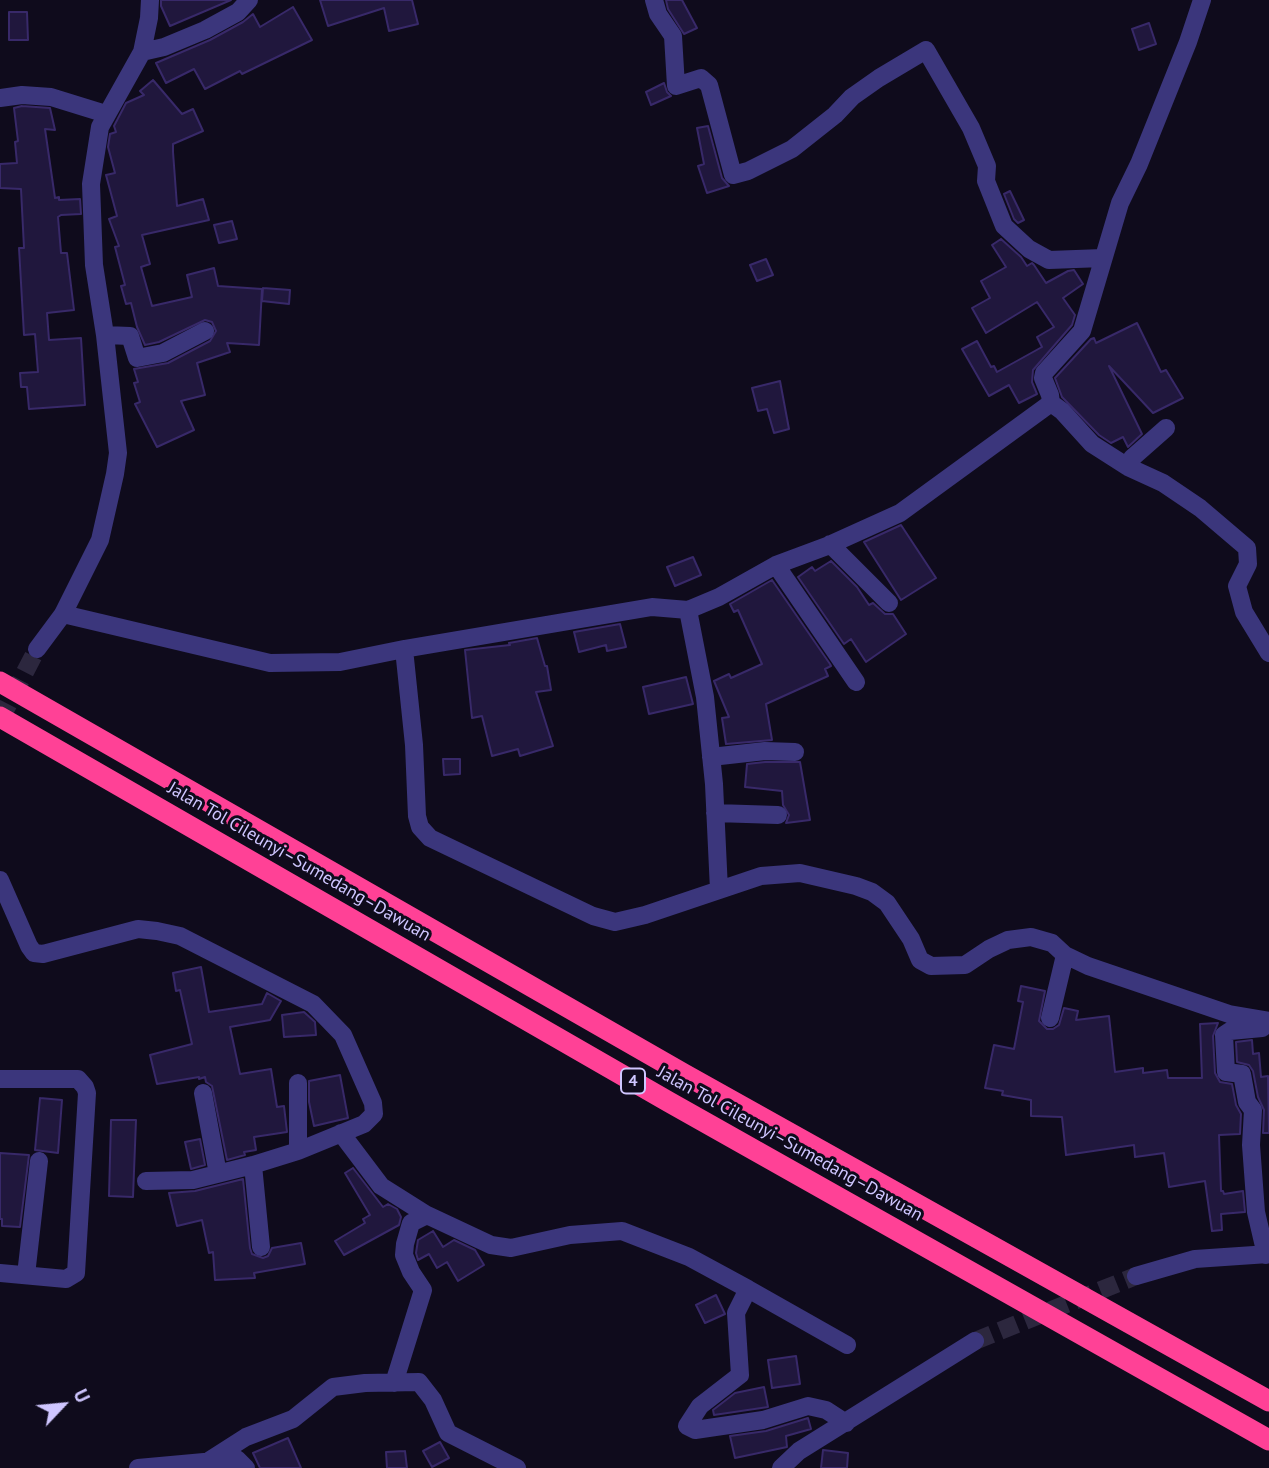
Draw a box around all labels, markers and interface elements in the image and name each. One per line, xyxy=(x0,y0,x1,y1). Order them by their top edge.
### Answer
street label: Jalan Tol Cileunyi–Sumedang–Dawuan xyxy=(164,778,434,946)
street label: Jalan Tol Cileunyi–Sumedang–Dawuan xyxy=(654,1062,926,1226)
road number: 4 xyxy=(621,1068,645,1093)
north arrow xyxy=(28,1370,98,1440)
text: U xyxy=(68,1385,95,1406)

